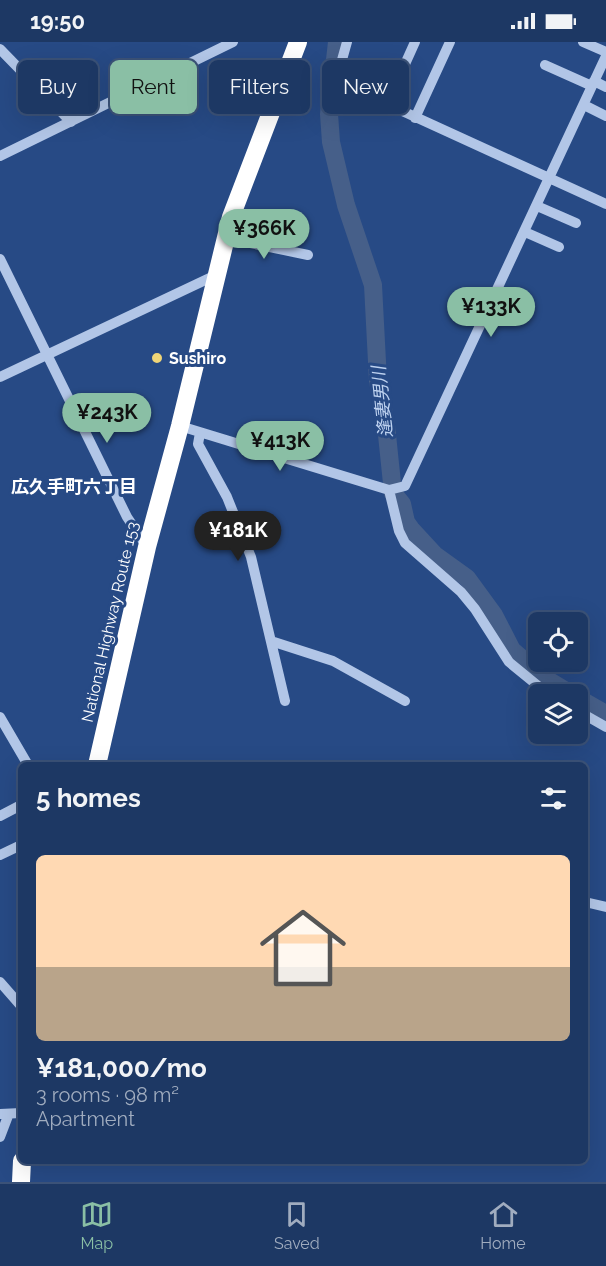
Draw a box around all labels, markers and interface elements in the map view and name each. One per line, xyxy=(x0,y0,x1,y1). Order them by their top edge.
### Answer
text: 19:50 xyxy=(30,8,85,34)
chip: Buy xyxy=(18,60,98,114)
chip: Rent xyxy=(110,60,197,114)
chip: Filters xyxy=(209,60,310,114)
chip: New xyxy=(322,60,409,114)
pin: ¥366K xyxy=(222,209,306,260)
text: ¥366K xyxy=(232,216,296,240)
pin: ¥133K xyxy=(449,287,533,338)
text: ¥133K xyxy=(461,294,521,318)
place label: Sushiro xyxy=(169,349,226,368)
marker: Sushiro xyxy=(150,351,164,365)
water label: 逢妻男川 xyxy=(368,363,396,439)
pin: ¥243K xyxy=(65,393,149,444)
text: ¥243K xyxy=(76,400,138,424)
pin: ¥413K xyxy=(238,421,322,472)
text: ¥413K xyxy=(250,428,310,452)
district label: 広久手町六丁目 xyxy=(11,476,137,497)
pin: ¥181K xyxy=(196,511,280,562)
text: ¥181K xyxy=(208,518,268,542)
street label: National Highway Route 153 xyxy=(78,520,142,724)
map controls xyxy=(528,612,588,744)
button: locate xyxy=(528,612,588,672)
button: layers xyxy=(528,684,588,744)
icon: filters xyxy=(537,782,570,815)
text: 5 homes xyxy=(36,783,141,813)
icon: home xyxy=(249,894,357,1002)
text: ¥181,000/mo xyxy=(36,1053,207,1083)
text: 3 rooms · 98 m² xyxy=(36,1083,179,1107)
text: Apartment xyxy=(36,1107,135,1131)
tab: Map xyxy=(80,1198,113,1253)
tab: Saved xyxy=(274,1198,320,1253)
tab: Home xyxy=(480,1198,526,1253)

